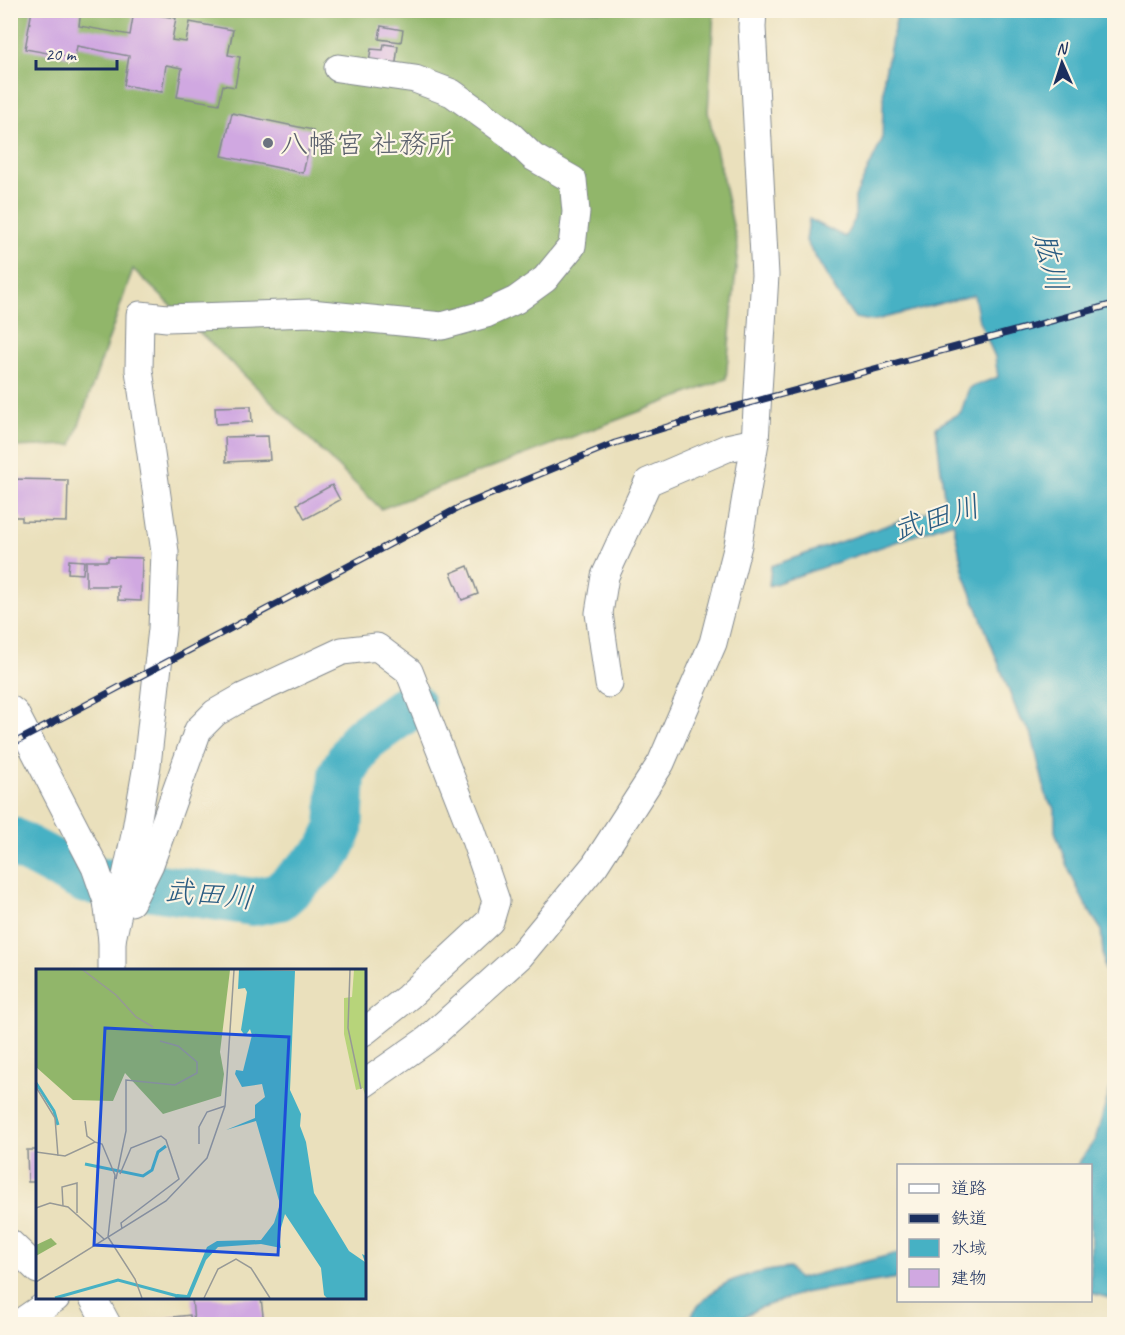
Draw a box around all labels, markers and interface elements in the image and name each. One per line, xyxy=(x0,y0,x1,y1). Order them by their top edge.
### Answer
scale bar xyxy=(36,33,117,71)
north arrow xyxy=(1032,33,1092,93)
text: N xyxy=(1056,39,1070,59)
text: 20 m xyxy=(45,43,78,65)
place label: 八幡宮 社務所 xyxy=(280,126,455,161)
marker: 八幡宮 社務所 xyxy=(261,136,275,150)
water label: 肱川 xyxy=(1025,228,1077,296)
water label: 武田川 xyxy=(887,487,985,549)
water label: 武田川 xyxy=(163,871,255,917)
inset map xyxy=(36,969,366,1299)
legend xyxy=(897,1164,1092,1302)
text: 道路 xyxy=(951,1177,987,1199)
text: 鉄道 xyxy=(951,1207,987,1229)
text: 水域 xyxy=(951,1237,987,1259)
text: 建物 xyxy=(951,1267,987,1289)

